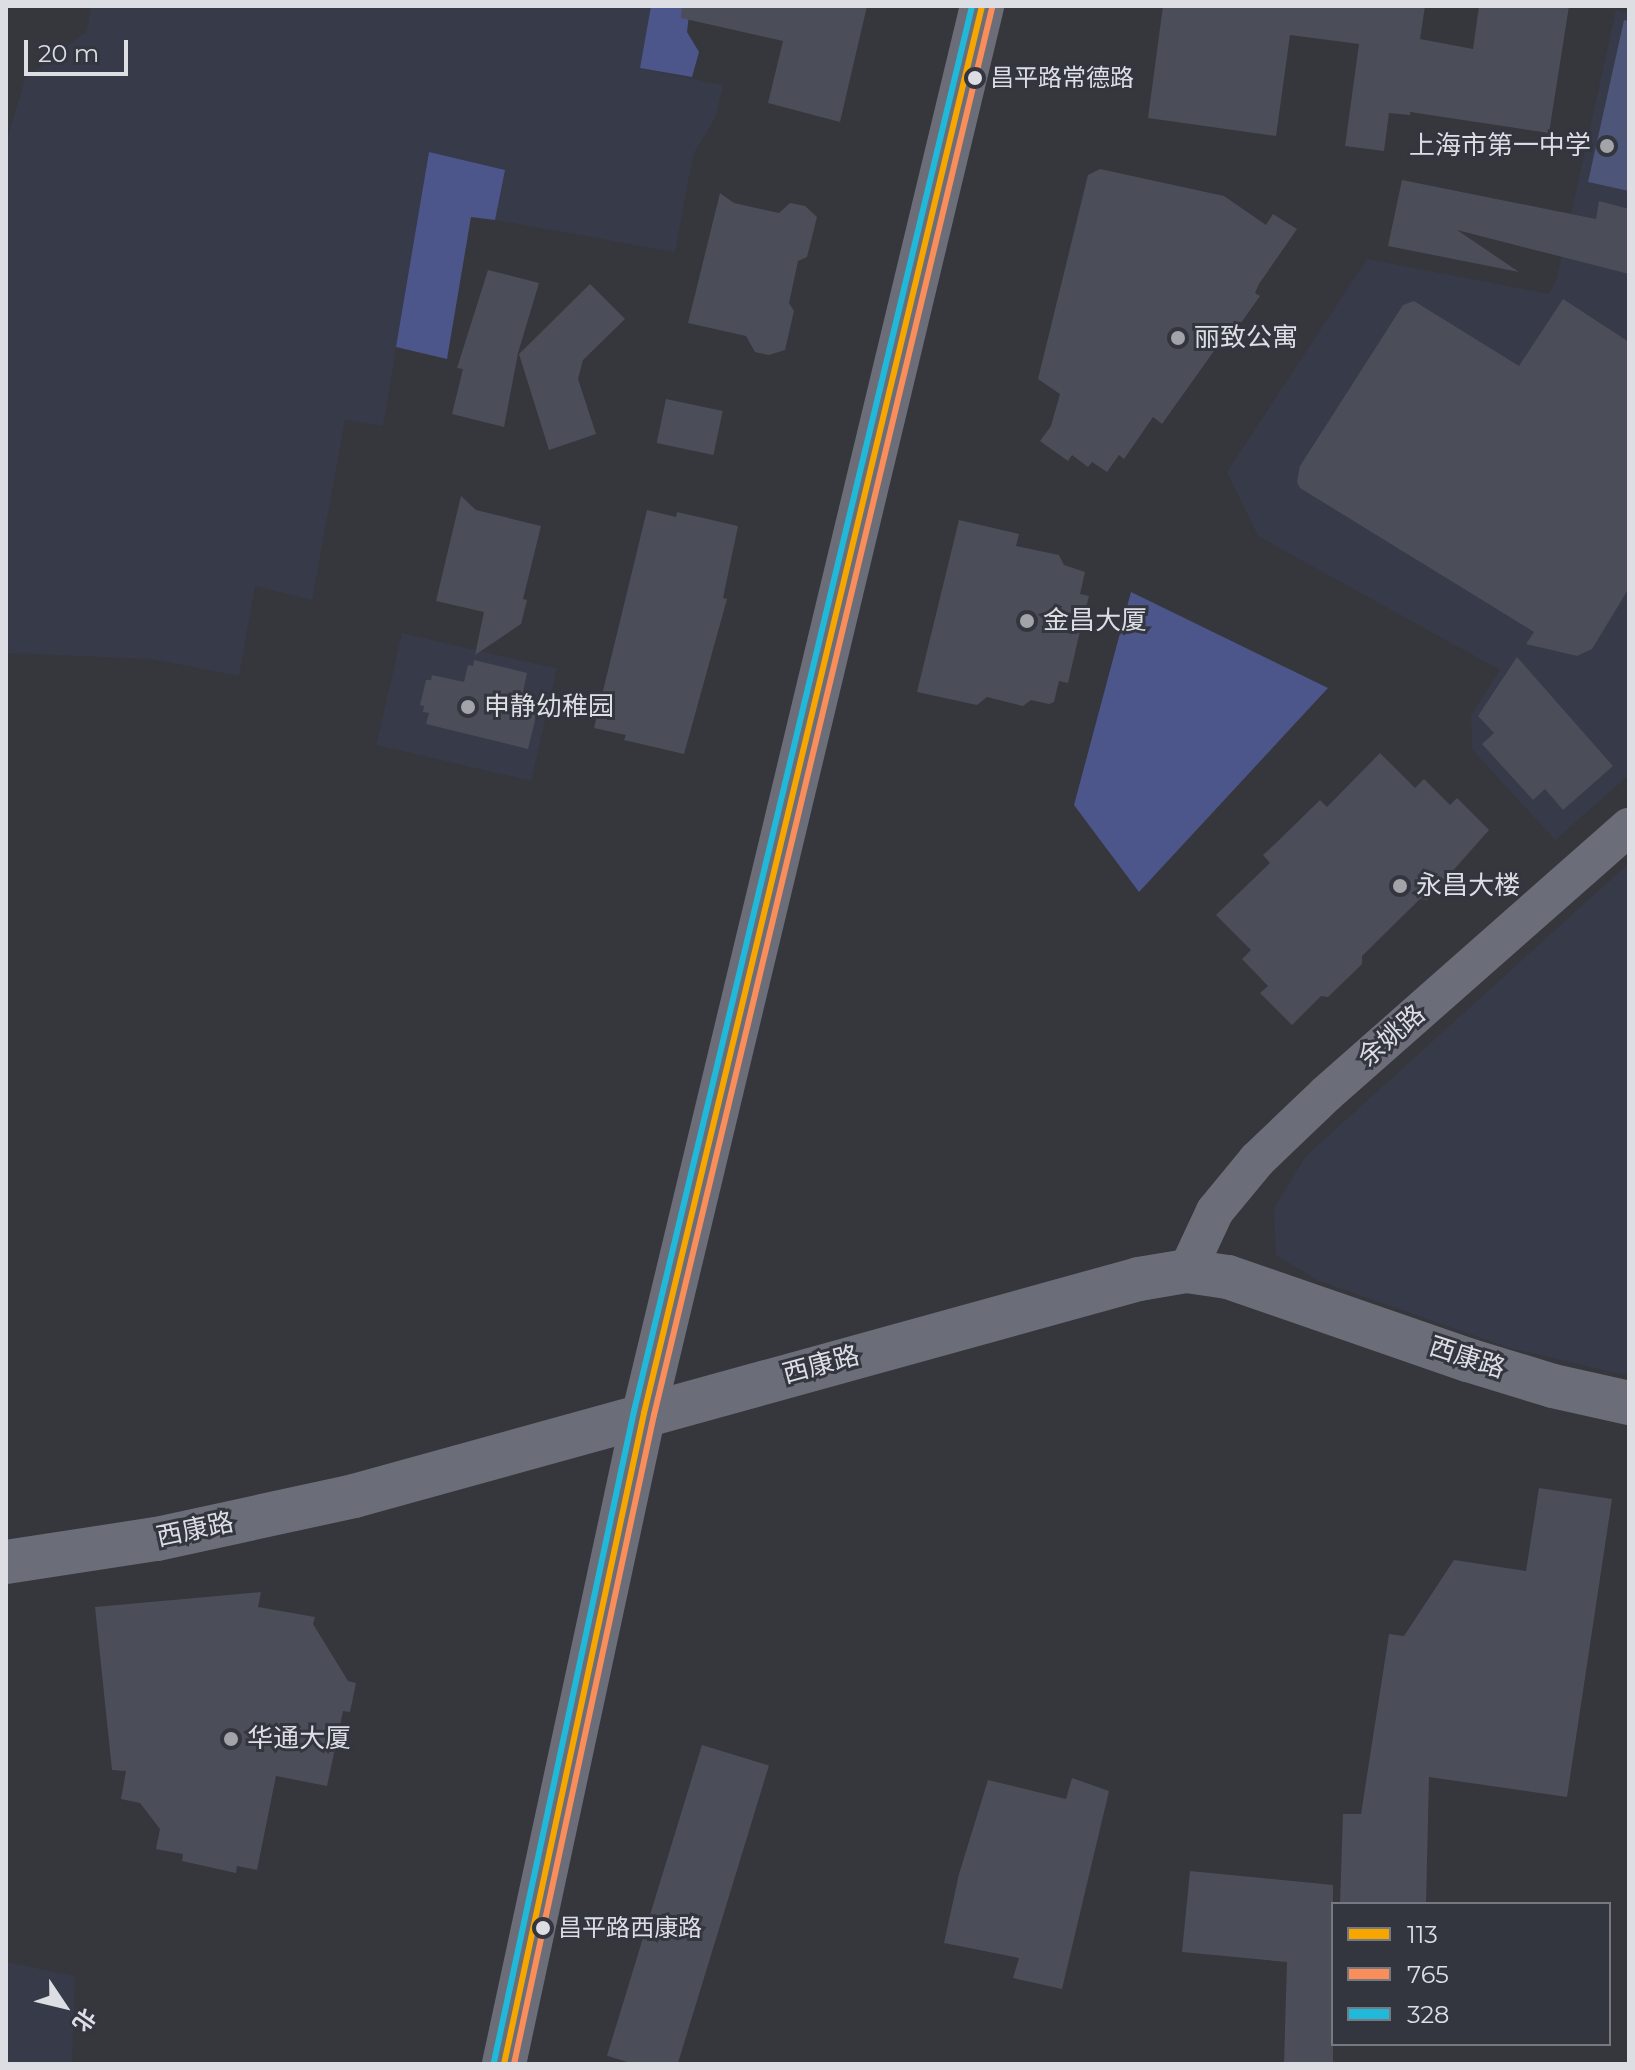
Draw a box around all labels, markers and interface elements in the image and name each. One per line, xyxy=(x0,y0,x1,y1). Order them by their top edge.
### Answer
scale bar xyxy=(28,24,132,74)
text: 20 m xyxy=(38,39,99,68)
place label: 昌平路常德路 xyxy=(990,64,1134,92)
marker: 昌平路常德路 xyxy=(967,70,983,86)
place label: 上海市第一中学 xyxy=(1409,130,1591,162)
marker: 上海市第一中学 xyxy=(1598,137,1616,155)
place label: 丽致公寓 xyxy=(1194,322,1298,354)
marker: 丽致公寓 xyxy=(1169,329,1187,347)
place label: 金昌大厦 xyxy=(1043,605,1147,637)
marker: 金昌大厦 xyxy=(1018,612,1036,630)
place label: 申静幼稚园 xyxy=(484,691,614,723)
marker: 申静幼稚园 xyxy=(459,698,477,716)
place label: 永昌大楼 xyxy=(1416,870,1520,902)
marker: 永昌大楼 xyxy=(1391,877,1409,895)
street label: 余姚路 xyxy=(1352,999,1432,1073)
street label: 西康路 xyxy=(1425,1331,1509,1385)
street label: 西康路 xyxy=(779,1340,863,1390)
street label: 西康路 xyxy=(154,1507,236,1553)
place label: 华通大厦 xyxy=(247,1723,351,1755)
marker: 华通大厦 xyxy=(222,1730,240,1748)
legend xyxy=(1331,1902,1611,2046)
place label: 昌平路西康路 xyxy=(558,1914,702,1942)
marker: 昌平路西康路 xyxy=(535,1920,551,1936)
text: 113 xyxy=(1407,1920,1438,1949)
text: 765 xyxy=(1407,1960,1449,1989)
north arrow xyxy=(24,1966,104,2046)
text: 328 xyxy=(1407,2000,1449,2029)
text: 北 xyxy=(67,2003,101,2037)

